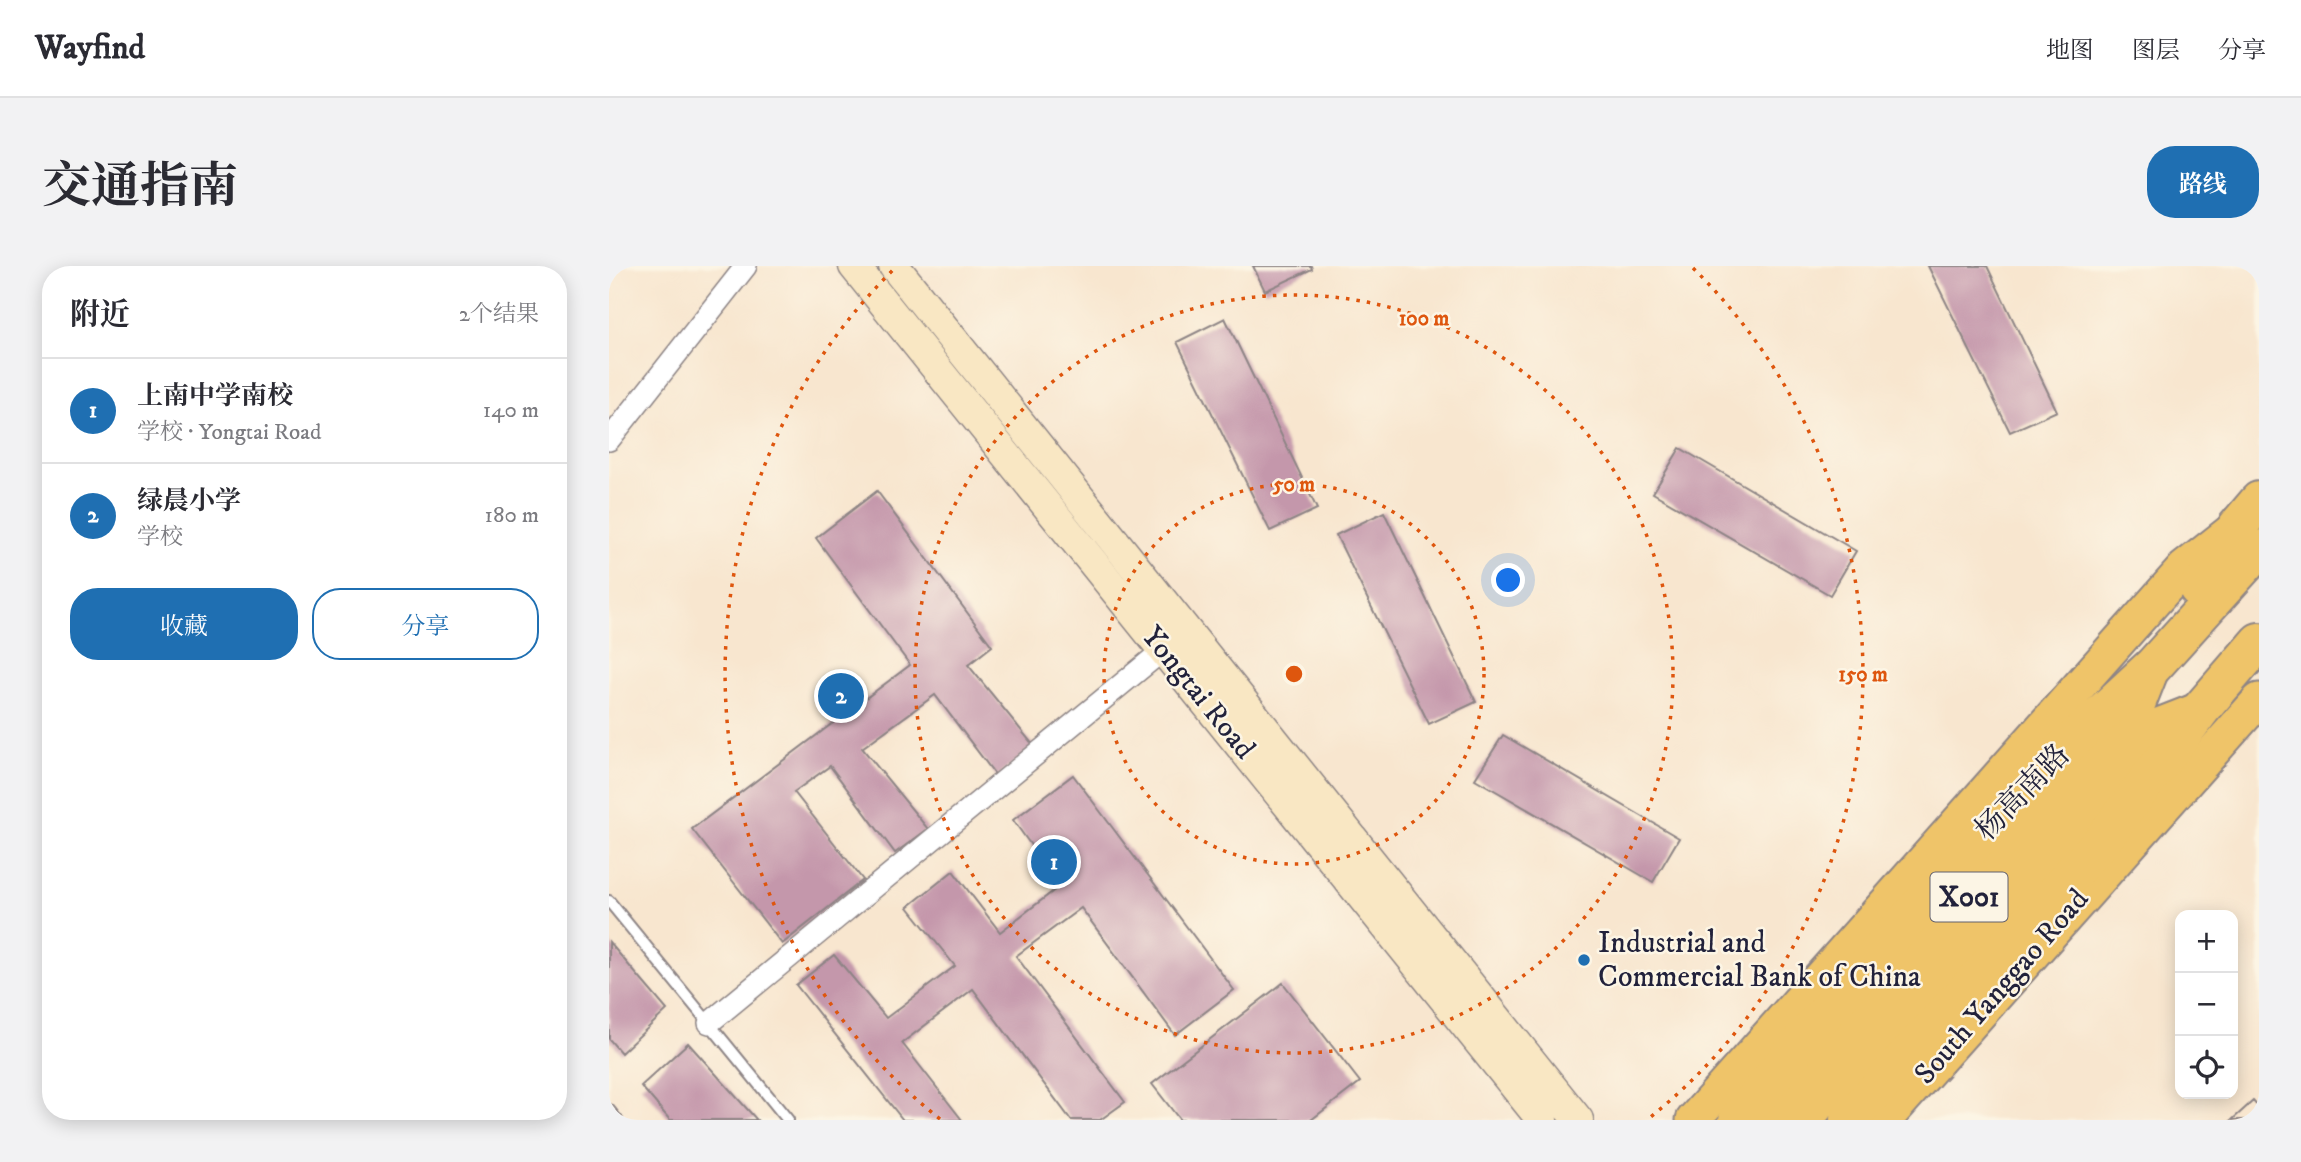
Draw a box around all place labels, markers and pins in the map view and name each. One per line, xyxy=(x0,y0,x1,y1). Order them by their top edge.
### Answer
centre of rings xyxy=(1282,662,1306,686)
pin: 2 xyxy=(818,670,864,722)
pin: 1 xyxy=(1031,836,1077,888)
place label: Industrial and Commercial Bank of China xyxy=(1598,925,1921,996)
marker: Industrial and Commercial Bank of China xyxy=(1576,952,1592,968)

